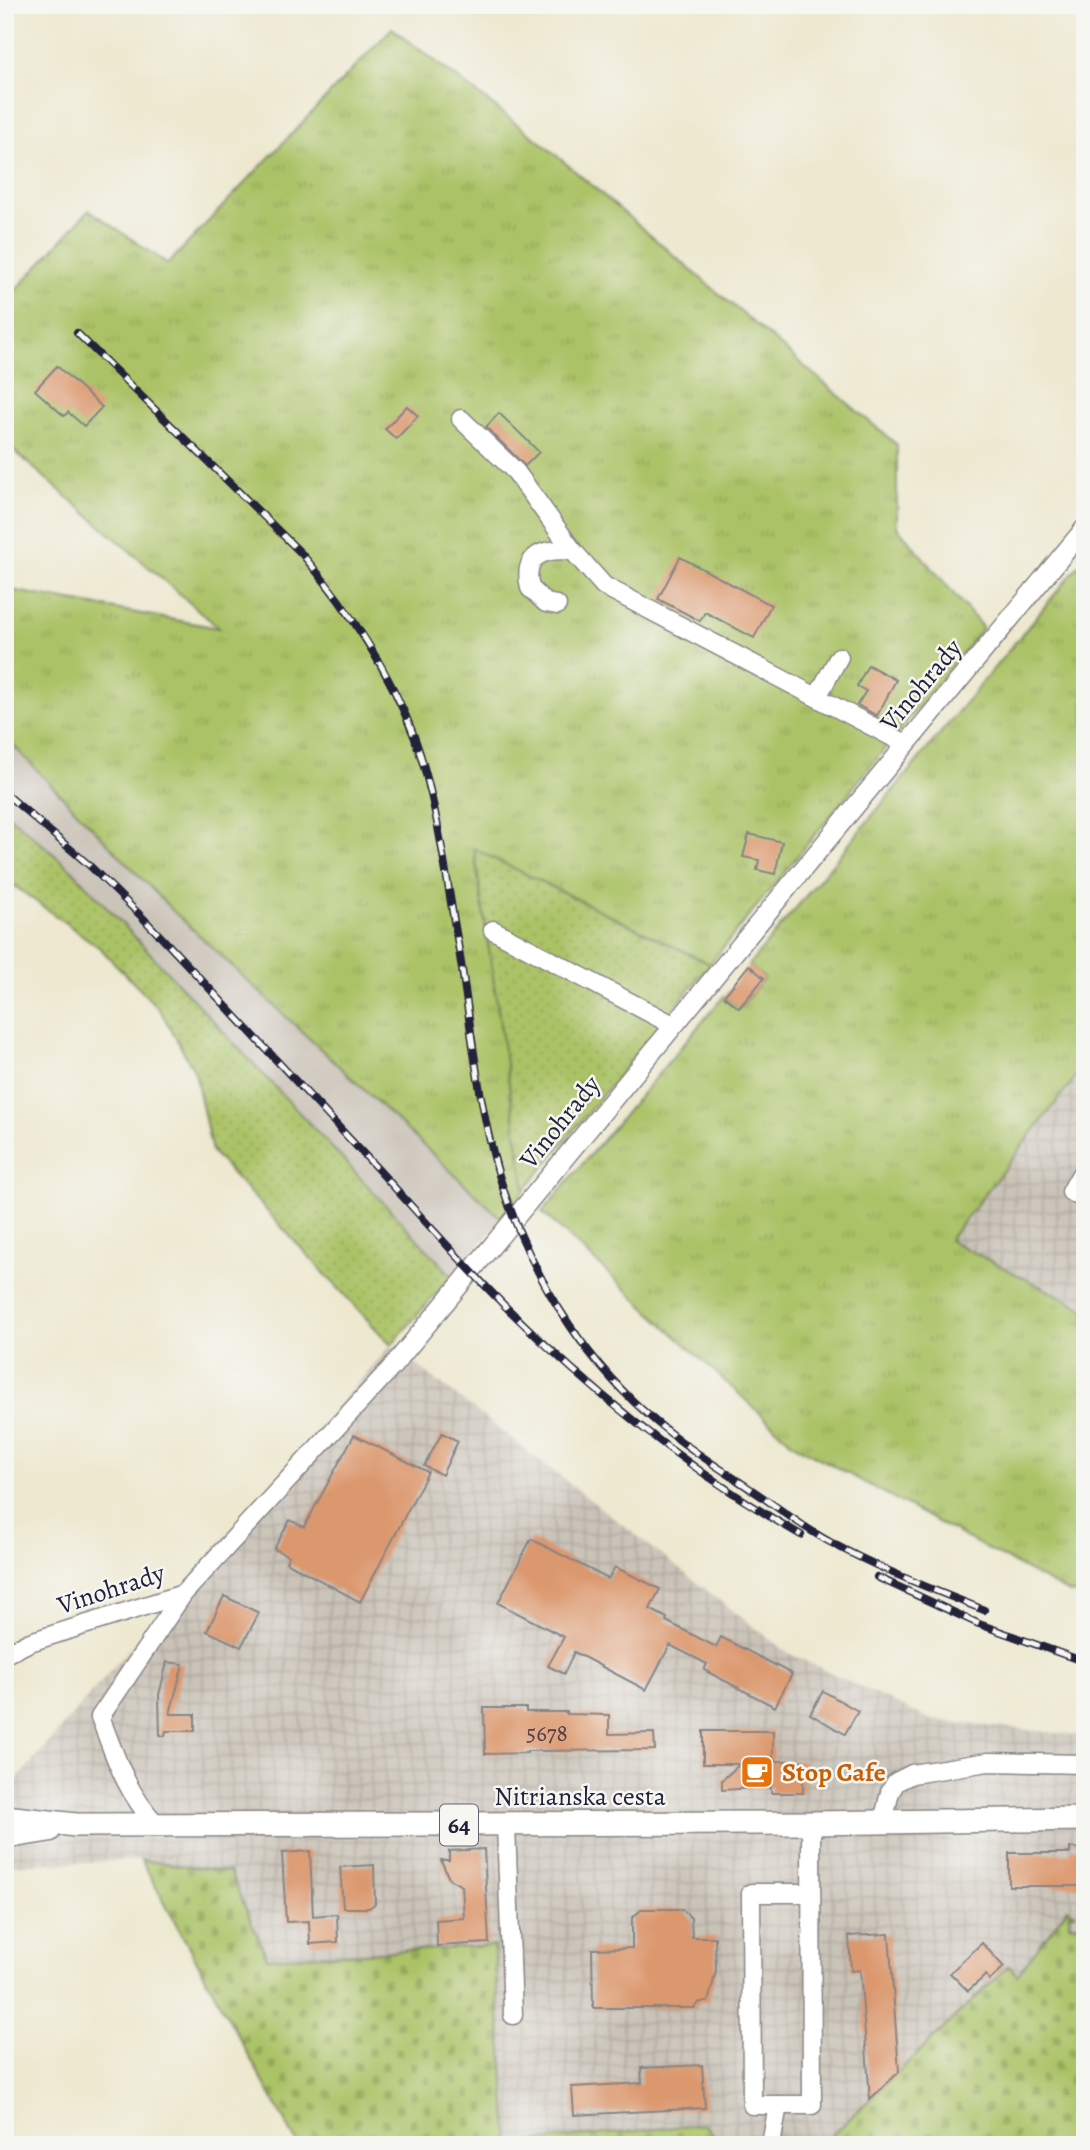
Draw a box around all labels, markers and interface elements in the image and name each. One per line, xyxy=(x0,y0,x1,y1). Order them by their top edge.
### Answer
street label: Vinohrady xyxy=(871,631,970,739)
street label: Vinohrady xyxy=(511,1068,609,1177)
street label: Vinohrady xyxy=(52,1555,169,1623)
house number: 5678 xyxy=(526,1718,568,1749)
cafe icon: Stop Cafe xyxy=(738,1753,776,1791)
place label: Stop Cafe xyxy=(782,1755,886,1790)
street label: Nitrianska cesta xyxy=(494,1779,666,1814)
road number: 64 xyxy=(440,1804,478,1846)

